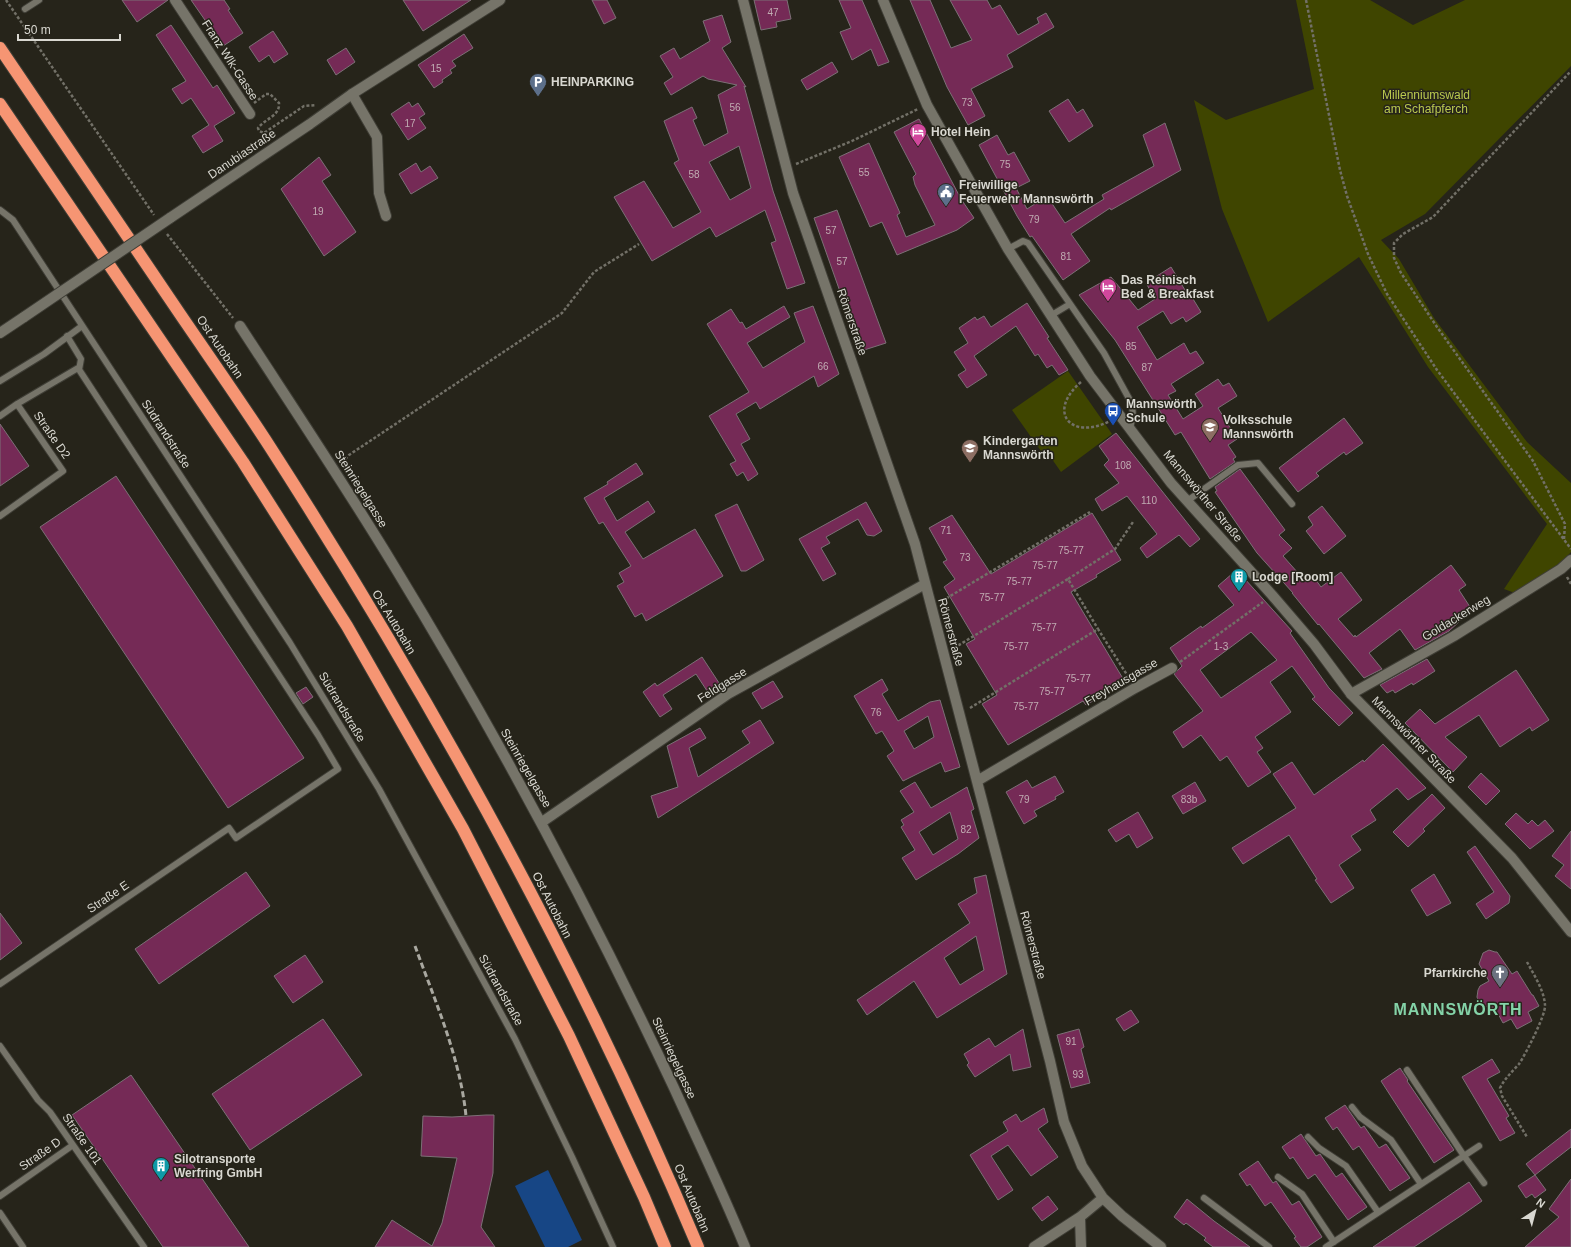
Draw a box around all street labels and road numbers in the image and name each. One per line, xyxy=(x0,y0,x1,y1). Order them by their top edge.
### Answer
street label: Franz Wlk-Gasse xyxy=(199,17,261,103)
street label: Danubiastraße xyxy=(205,126,279,182)
street label: Römerstraße xyxy=(834,287,870,358)
street label: Ost Autobahn xyxy=(194,313,246,381)
street label: Südrandstraße xyxy=(139,397,194,471)
street label: Straße D2 xyxy=(31,409,74,462)
street label: Mannswörther Straße xyxy=(1161,447,1246,545)
street label: Steinriegelgasse xyxy=(332,448,391,531)
street label: Ost Autobahn xyxy=(369,587,419,657)
street label: Goldackerweg xyxy=(1420,592,1492,644)
street label: Römerstraße xyxy=(935,596,967,668)
street label: Freyhausgasse xyxy=(1082,655,1160,709)
street label: Feldgasse xyxy=(695,664,749,706)
street label: Südrandstraße xyxy=(316,669,369,745)
street label: Mannswörther Straße xyxy=(1369,694,1459,787)
street label: Steinriegelgasse xyxy=(498,726,554,810)
street label: Ost Autobahn xyxy=(529,869,575,941)
street label: Straße E xyxy=(84,878,132,916)
street label: Römerstraße xyxy=(1017,909,1049,981)
street label: Südrandstraße xyxy=(476,952,527,1028)
street label: Steinriegelgasse xyxy=(649,1015,699,1101)
street label: Straße 101 xyxy=(59,1111,105,1168)
street label: Straße D xyxy=(16,1134,64,1174)
street label: Ost Autobahn xyxy=(671,1162,713,1234)

